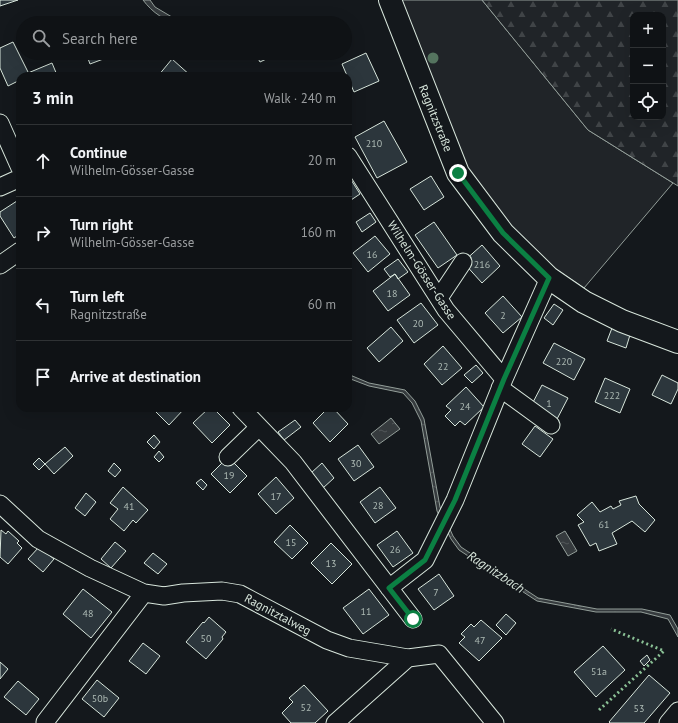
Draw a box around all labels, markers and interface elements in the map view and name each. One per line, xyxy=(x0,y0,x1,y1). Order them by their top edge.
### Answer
map controls xyxy=(630,12,666,120)
button: + xyxy=(630,12,666,48)
search box xyxy=(16,16,352,60)
icon: search xyxy=(30,27,52,49)
text: Search here xyxy=(62,29,138,48)
button: − xyxy=(630,48,666,84)
street label: Ragnitzstraße xyxy=(416,82,456,154)
button: locate xyxy=(630,84,666,120)
text: 3 min xyxy=(32,87,73,109)
text: Walk · 240 m xyxy=(264,90,336,107)
house number: 210 xyxy=(366,137,383,150)
text: Continue xyxy=(70,143,127,162)
icon: ahead xyxy=(32,150,54,172)
text: 20 m xyxy=(308,152,336,169)
text: Wilhelm-Gösser-Gasse xyxy=(70,162,194,179)
route end xyxy=(449,164,467,182)
text: Turn right xyxy=(70,215,133,234)
street label: Wilhelm-Gösser-Gasse xyxy=(384,218,460,322)
icon: right xyxy=(32,222,54,244)
text: 160 m xyxy=(301,224,336,241)
text: Wilhelm-Gösser-Gasse xyxy=(70,234,194,251)
house number: 16 xyxy=(367,248,377,261)
house number: 216 xyxy=(474,258,490,271)
text: Turn left xyxy=(70,287,124,306)
house number: 18 xyxy=(387,287,397,300)
icon: left xyxy=(32,294,54,316)
text: 60 m xyxy=(308,296,336,313)
text: Ragnitzstraße xyxy=(70,306,147,323)
house number: 2 xyxy=(500,309,506,322)
house number: 20 xyxy=(413,317,424,330)
house number: 220 xyxy=(556,355,573,368)
house number: 22 xyxy=(438,360,448,373)
icon: arrive xyxy=(32,366,54,388)
text: Arrive at destination xyxy=(70,367,201,386)
house number: 222 xyxy=(604,389,620,402)
house number: 1 xyxy=(546,397,552,410)
house number: 24 xyxy=(460,400,471,413)
house number: 30 xyxy=(351,457,362,470)
house number: 19 xyxy=(224,469,234,482)
house number: 17 xyxy=(271,490,281,503)
house number: 28 xyxy=(373,499,383,512)
house number: 41 xyxy=(124,500,134,513)
house number: 61 xyxy=(599,518,609,531)
house number: 15 xyxy=(286,536,296,549)
house number: 26 xyxy=(390,543,400,556)
water label: Ragnitzbach xyxy=(464,547,528,597)
house number: 13 xyxy=(326,557,336,570)
house number: 7 xyxy=(433,586,439,599)
street label: Ragnitztalweg xyxy=(242,590,314,638)
house number: 11 xyxy=(361,605,371,618)
house number: 48 xyxy=(83,607,93,620)
route start xyxy=(404,610,422,628)
house number: 50 xyxy=(201,632,212,645)
house number: 47 xyxy=(475,634,485,647)
house number: 51a xyxy=(591,665,607,678)
house number: 50b xyxy=(92,692,108,705)
house number: 52 xyxy=(301,701,311,714)
house number: 53 xyxy=(634,702,644,715)

